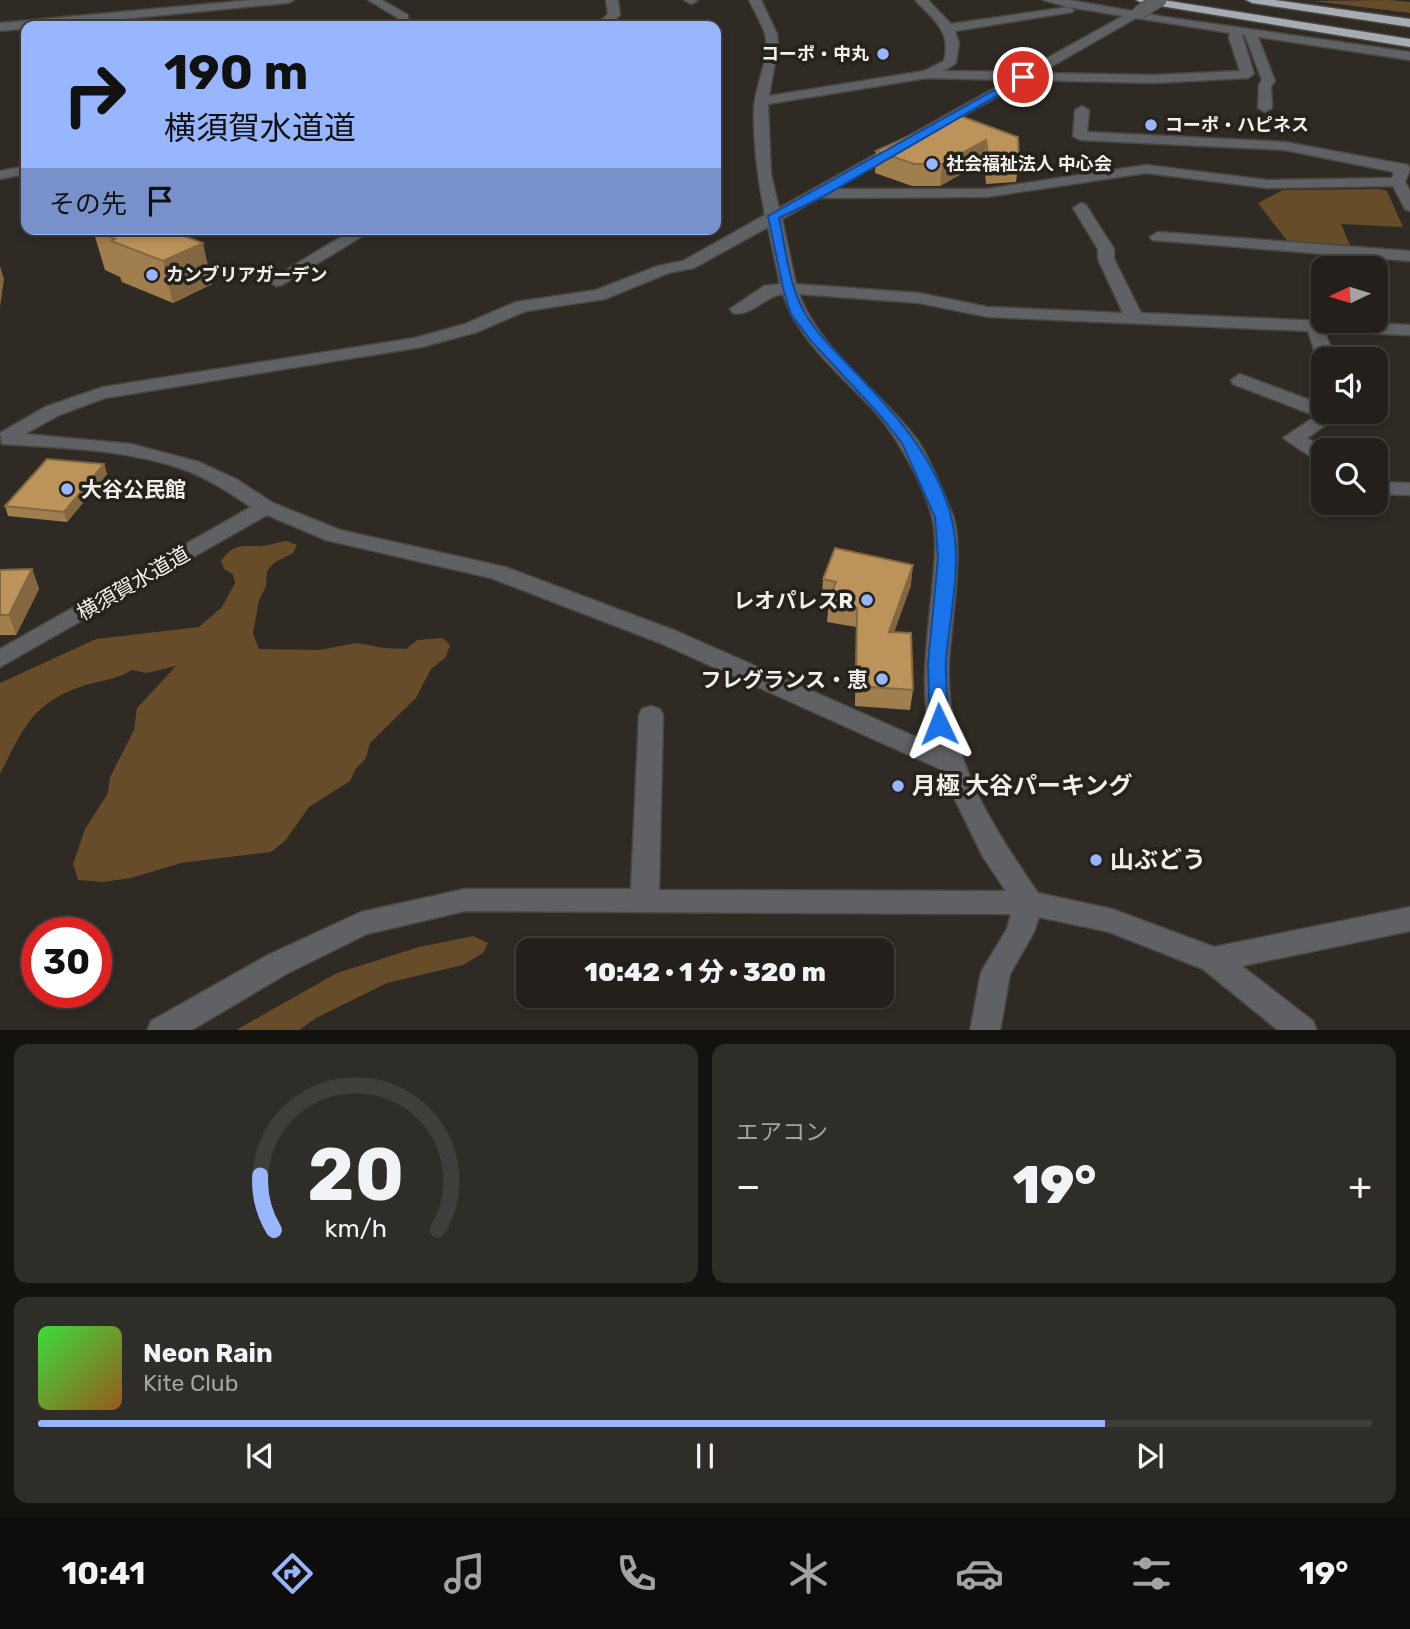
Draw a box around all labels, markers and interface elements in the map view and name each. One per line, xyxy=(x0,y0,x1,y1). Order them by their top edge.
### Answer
text: 190 m xyxy=(164,43,308,101)
place label: コーポ・中丸 xyxy=(761,43,869,65)
marker: コーポ・中丸 xyxy=(875,46,891,62)
pin xyxy=(993,47,1053,107)
icon: right xyxy=(49,49,140,140)
icon: arrive xyxy=(1004,58,1042,96)
text: 横須賀水道道 xyxy=(164,109,356,147)
place label: コーポ・ハピネス xyxy=(1165,114,1309,136)
marker: コーポ・ハピネス xyxy=(1143,117,1159,133)
place label: 社会福祉法人 中心会 xyxy=(946,153,1112,175)
marker: 社会福祉法人 中心会 xyxy=(924,156,940,172)
icon: arrive xyxy=(141,182,179,220)
text: その先 xyxy=(49,189,127,220)
north arrow xyxy=(1311,256,1388,332)
map controls xyxy=(1311,256,1388,515)
place label: カンブリアガーデン xyxy=(166,264,327,286)
marker: カンブリアガーデン xyxy=(144,267,160,283)
button: sound xyxy=(1311,347,1388,424)
button: search xyxy=(1311,438,1388,515)
place label: 大谷公民館 xyxy=(81,477,186,502)
marker: 大谷公民館 xyxy=(59,481,75,497)
street label: 横須賀水道道 xyxy=(72,541,194,625)
place label: レオパレスR xyxy=(733,588,853,613)
marker: レオパレスR xyxy=(859,592,875,608)
place label: フレグランス・恵 xyxy=(700,667,868,692)
marker: フレグランス・恵 xyxy=(874,671,890,687)
position arrow xyxy=(902,687,976,761)
place label: 月極 大谷パーキング xyxy=(912,772,1132,800)
marker: 月極 大谷パーキング xyxy=(890,778,906,794)
place label: 山ぶどう xyxy=(1110,846,1206,874)
marker: 山ぶどう xyxy=(1088,852,1104,868)
speed limit sign: 30 xyxy=(21,917,112,1008)
text: 10:42 · 1 分 · 320 m xyxy=(584,957,826,988)
text: エアコン xyxy=(736,1118,828,1146)
text: 20 xyxy=(308,1132,404,1218)
text: 19° xyxy=(1013,1154,1096,1216)
text: − xyxy=(736,1163,761,1209)
text: + xyxy=(1348,1163,1372,1209)
text: km/h xyxy=(325,1213,387,1242)
text: Neon Rain xyxy=(143,1338,273,1369)
text: Kite Club xyxy=(143,1369,238,1397)
icon: previous xyxy=(241,1437,279,1475)
icon: pause xyxy=(686,1437,724,1475)
icon: next xyxy=(1131,1437,1169,1475)
icon: directions xyxy=(268,1549,317,1598)
icon: music xyxy=(440,1549,489,1598)
icon: phone xyxy=(612,1549,661,1598)
icon: climate xyxy=(784,1549,833,1598)
icon: car xyxy=(955,1549,1004,1598)
icon: filters xyxy=(1127,1549,1176,1598)
text: 10:41 xyxy=(61,1554,145,1592)
text: 19° xyxy=(1299,1554,1349,1592)

